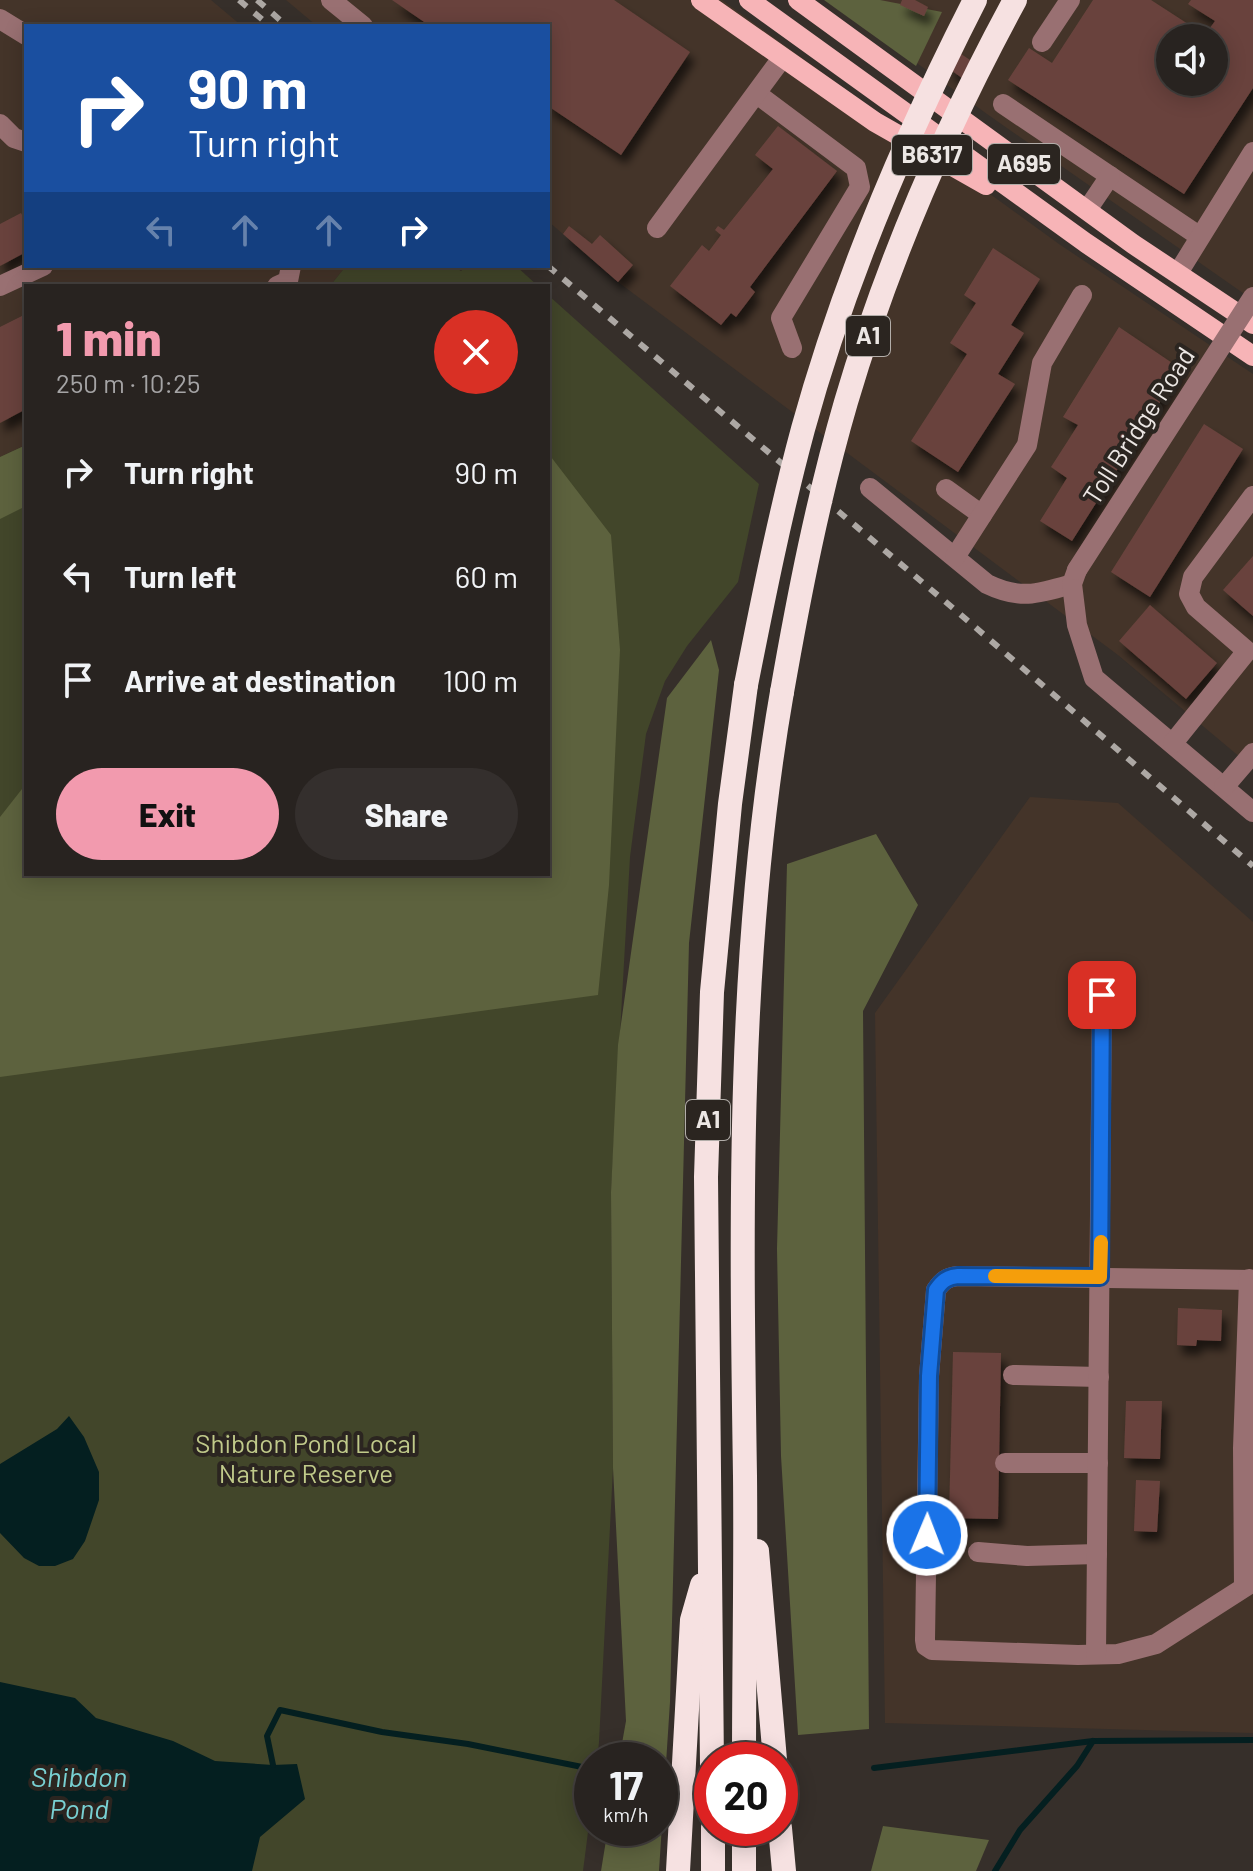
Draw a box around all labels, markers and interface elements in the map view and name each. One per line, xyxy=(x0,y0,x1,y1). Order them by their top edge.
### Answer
map controls xyxy=(1156,24,1228,96)
button: sound xyxy=(1156,24,1228,96)
text: 90 m xyxy=(188,53,308,120)
icon: right xyxy=(56,56,160,160)
text: Turn right xyxy=(188,121,340,164)
road number: B6317 xyxy=(892,135,972,175)
road number: A695 xyxy=(988,144,1060,184)
icon: left xyxy=(139,208,183,252)
icon: ahead xyxy=(223,208,267,252)
icon: ahead xyxy=(307,208,351,252)
icon: right xyxy=(391,208,435,252)
text: 1 min xyxy=(56,308,162,366)
button: close xyxy=(434,310,518,394)
road number: A1 xyxy=(846,316,890,356)
street label: Toll Bridge Road xyxy=(1075,341,1200,510)
text: 250 m · 10:25 xyxy=(56,367,200,398)
icon: right xyxy=(56,450,100,494)
text: Turn right xyxy=(124,454,254,490)
text: 90 m xyxy=(455,454,518,490)
icon: left xyxy=(56,554,100,598)
text: Turn left xyxy=(124,558,237,594)
text: 60 m xyxy=(455,558,518,594)
icon: arrive xyxy=(56,658,100,702)
text: Arrive at destination xyxy=(124,662,396,698)
text: 100 m xyxy=(443,662,518,698)
button: Exit xyxy=(56,768,279,860)
button: Share xyxy=(295,768,518,860)
pin xyxy=(1068,961,1136,1029)
icon: arrive xyxy=(1080,973,1124,1017)
road number: A1 xyxy=(686,1100,730,1140)
park label: Shibdon Pond Local Nature Reserve xyxy=(195,1427,417,1488)
position arrow xyxy=(885,1493,969,1577)
speed limit sign: 20 xyxy=(694,1742,798,1846)
water label: Shibdon Pond xyxy=(31,1759,127,1825)
text: 17 xyxy=(609,1760,643,1808)
text: km/h xyxy=(603,1802,649,1826)

